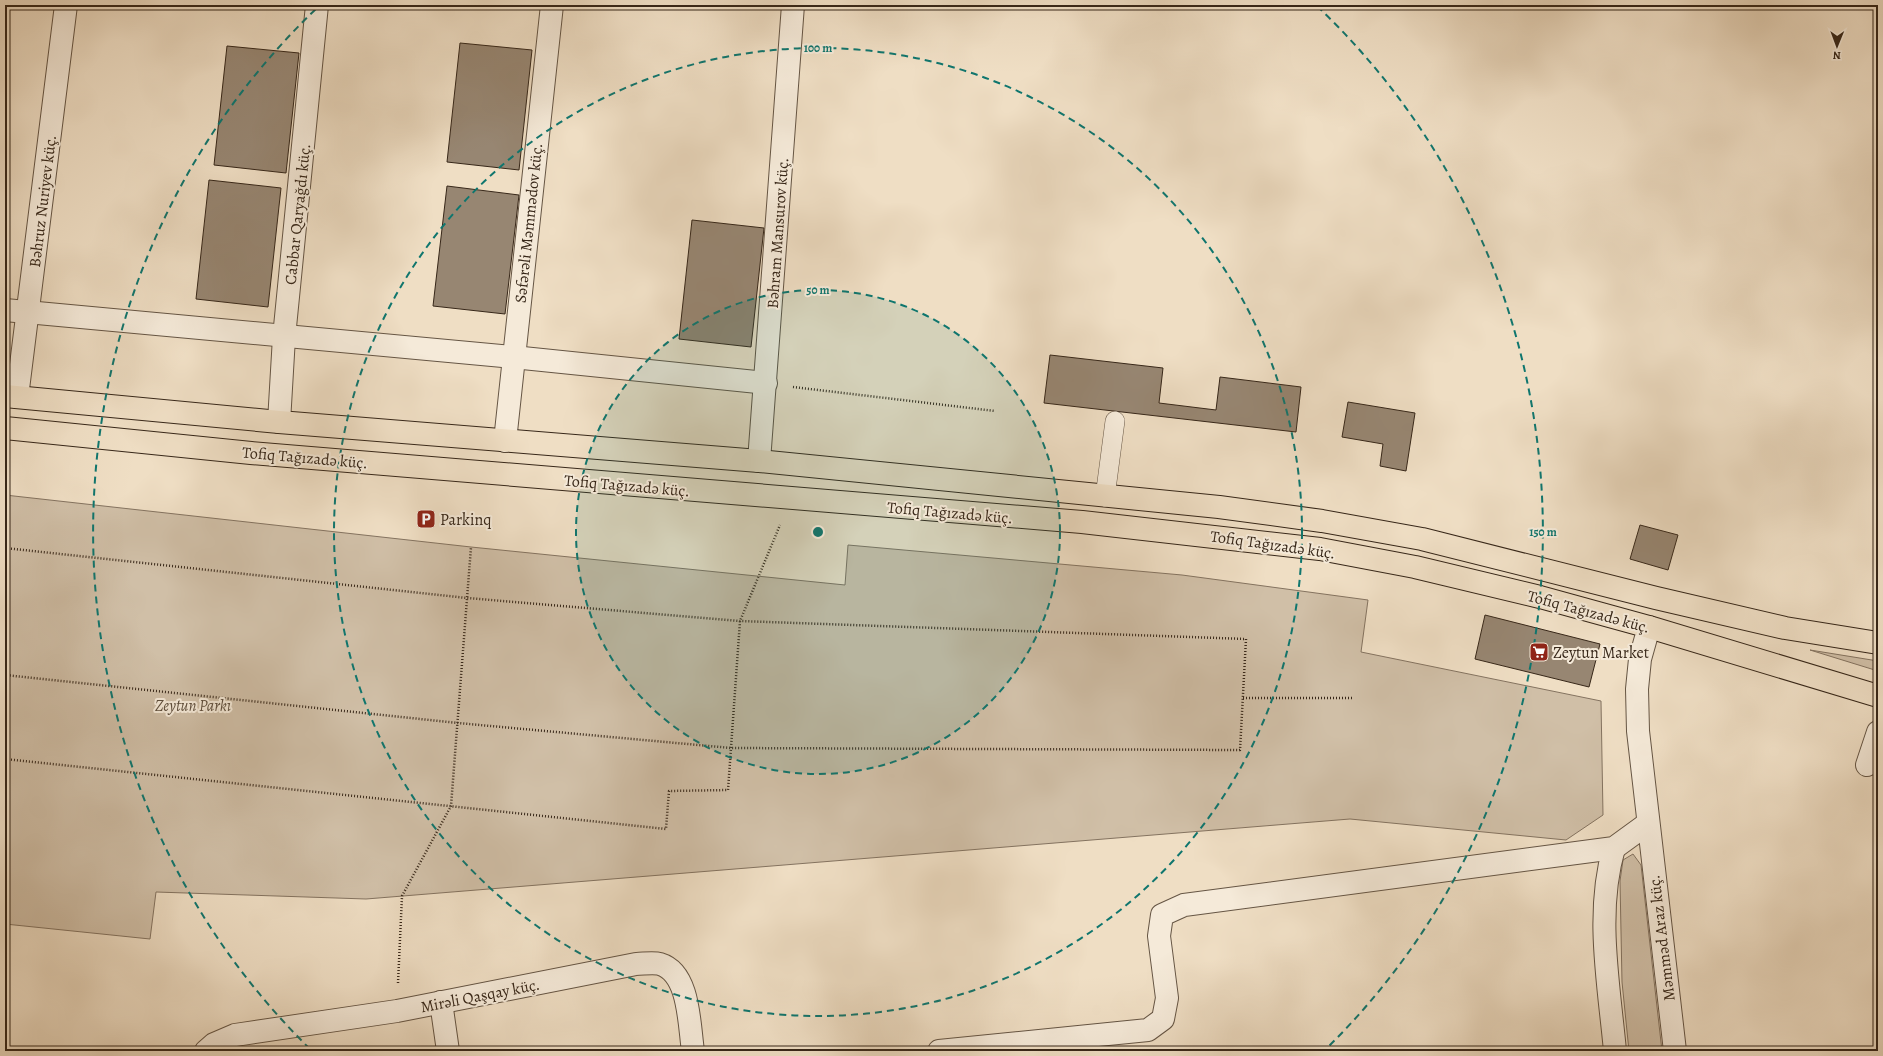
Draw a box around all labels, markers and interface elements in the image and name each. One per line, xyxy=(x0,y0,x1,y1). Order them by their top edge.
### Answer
north arrow xyxy=(1817,26,1857,66)
text: 100 m xyxy=(804,40,832,56)
text: N xyxy=(1833,48,1841,63)
street label: Bəhruz Nuriyev küç. xyxy=(24,134,62,269)
street label: Cabbar Qaryağdı küç. xyxy=(280,142,316,286)
street label: Səfərəli Məmmədov küç. xyxy=(510,142,548,304)
street label: Bəhram Mansurov küç. xyxy=(762,157,794,309)
text: 50 m xyxy=(806,282,830,298)
street label: Tofiq Tağızadə küç. xyxy=(241,442,369,474)
street label: Tofiq Tağızadə küç. xyxy=(563,470,691,502)
street label: Tofiq Tağızadə küç. xyxy=(886,497,1014,529)
parking icon: Parkinq xyxy=(415,508,437,530)
place label: Parkinq xyxy=(440,509,492,531)
text: 150 m xyxy=(1529,524,1557,540)
centre of rings xyxy=(811,525,825,539)
street label: Tofiq Tağızadə küç. xyxy=(1209,525,1337,565)
street label: Tofiq Tağızadə küç. xyxy=(1525,585,1652,639)
supermarket icon: Zeytun Market xyxy=(1528,641,1550,663)
place label: Zeytun Market xyxy=(1553,642,1649,664)
park label: Zeytun Parkı xyxy=(155,695,231,717)
street label: Məmməd Araz küç. xyxy=(1643,874,1681,1002)
street label: Mirəli Qaşqay küç. xyxy=(419,974,542,1018)

